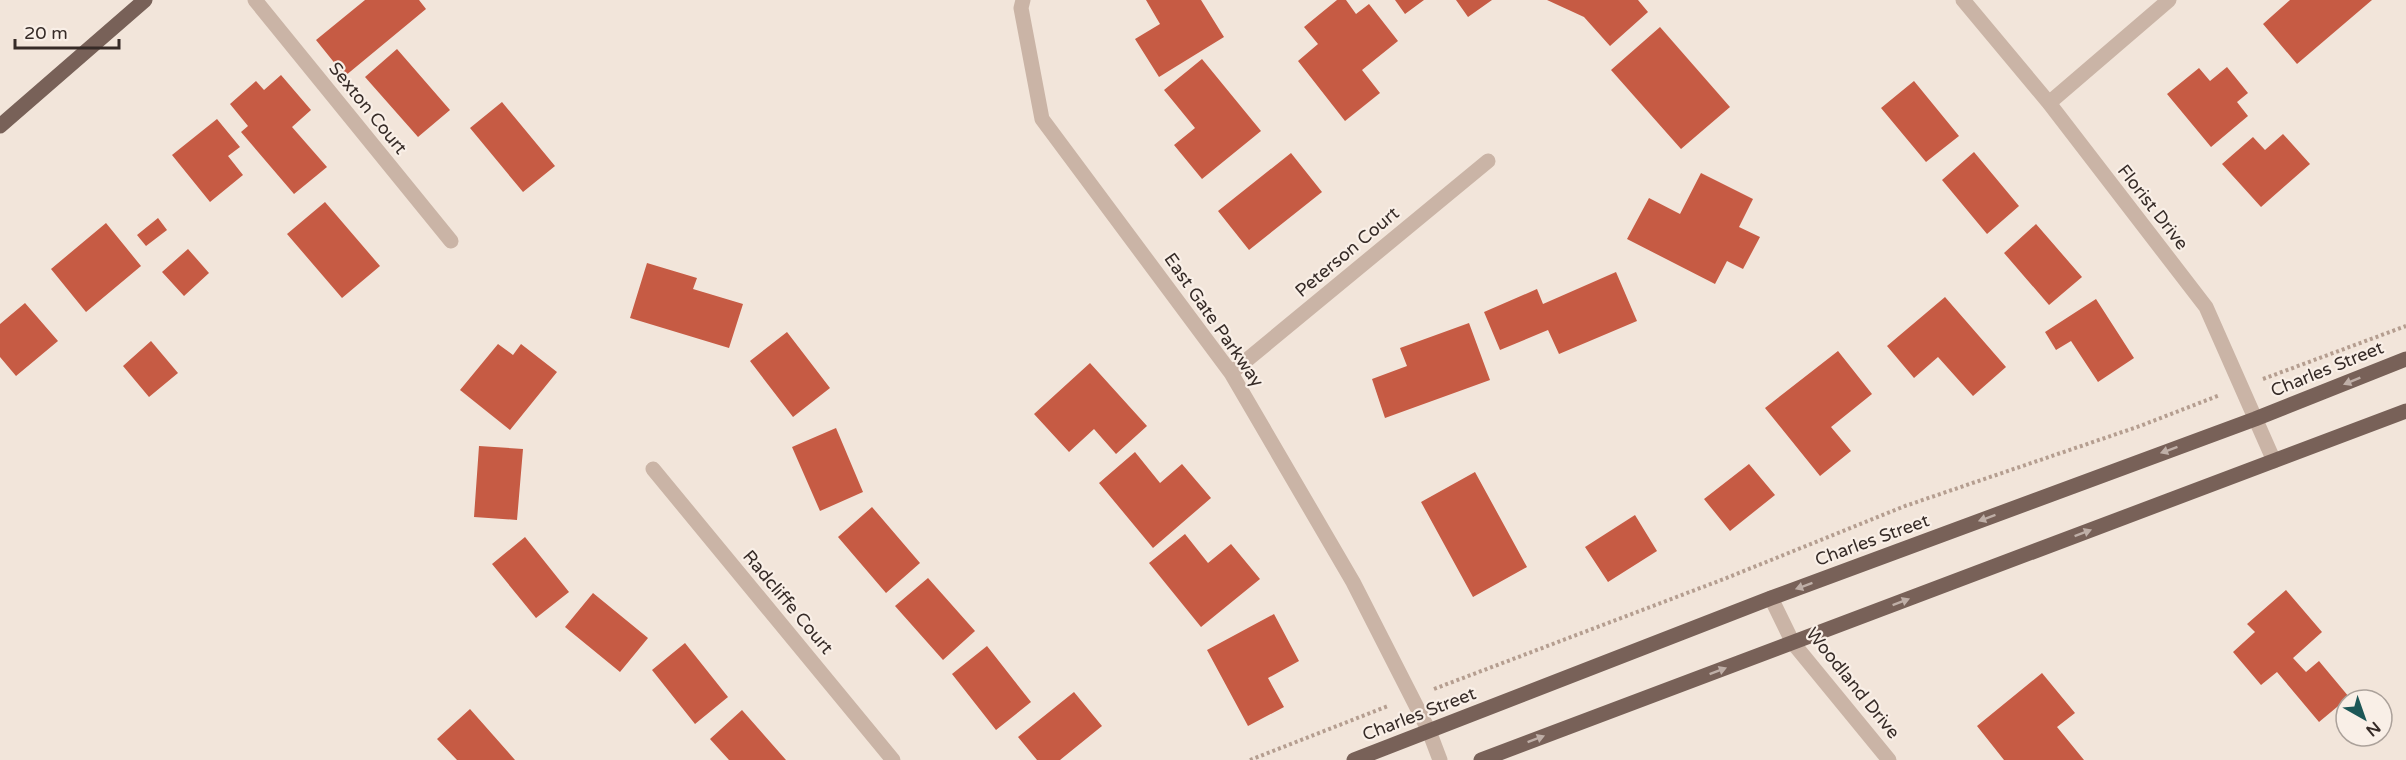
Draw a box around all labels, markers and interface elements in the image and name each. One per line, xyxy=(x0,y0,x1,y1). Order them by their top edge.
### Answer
scale bar xyxy=(15,12,118,50)
text: 20 m xyxy=(24,22,68,44)
street label: Sexton Court xyxy=(324,58,412,159)
street label: Florist Drive xyxy=(2113,160,2193,254)
street label: Peterson Court xyxy=(1291,202,1404,302)
street label: East Gate Parkway xyxy=(1159,249,1269,392)
street label: Charles Street xyxy=(2267,336,2387,402)
one-way arrow xyxy=(2342,376,2360,386)
one-way arrow xyxy=(2160,446,2178,456)
street label: Charles Street xyxy=(1812,509,1932,571)
one-way arrow xyxy=(1977,514,1995,524)
one-way arrow xyxy=(2074,528,2092,537)
street label: Radcliffe Court xyxy=(738,546,838,659)
one-way arrow xyxy=(1795,582,1813,591)
one-way arrow xyxy=(1892,597,1910,606)
street label: Woodland Drive xyxy=(1801,623,1905,743)
one-way arrow xyxy=(1709,665,1727,675)
street label: Charles Street xyxy=(1359,682,1479,746)
north arrow xyxy=(2334,688,2394,748)
text: N xyxy=(2362,717,2384,741)
one-way arrow xyxy=(1527,734,1545,744)

